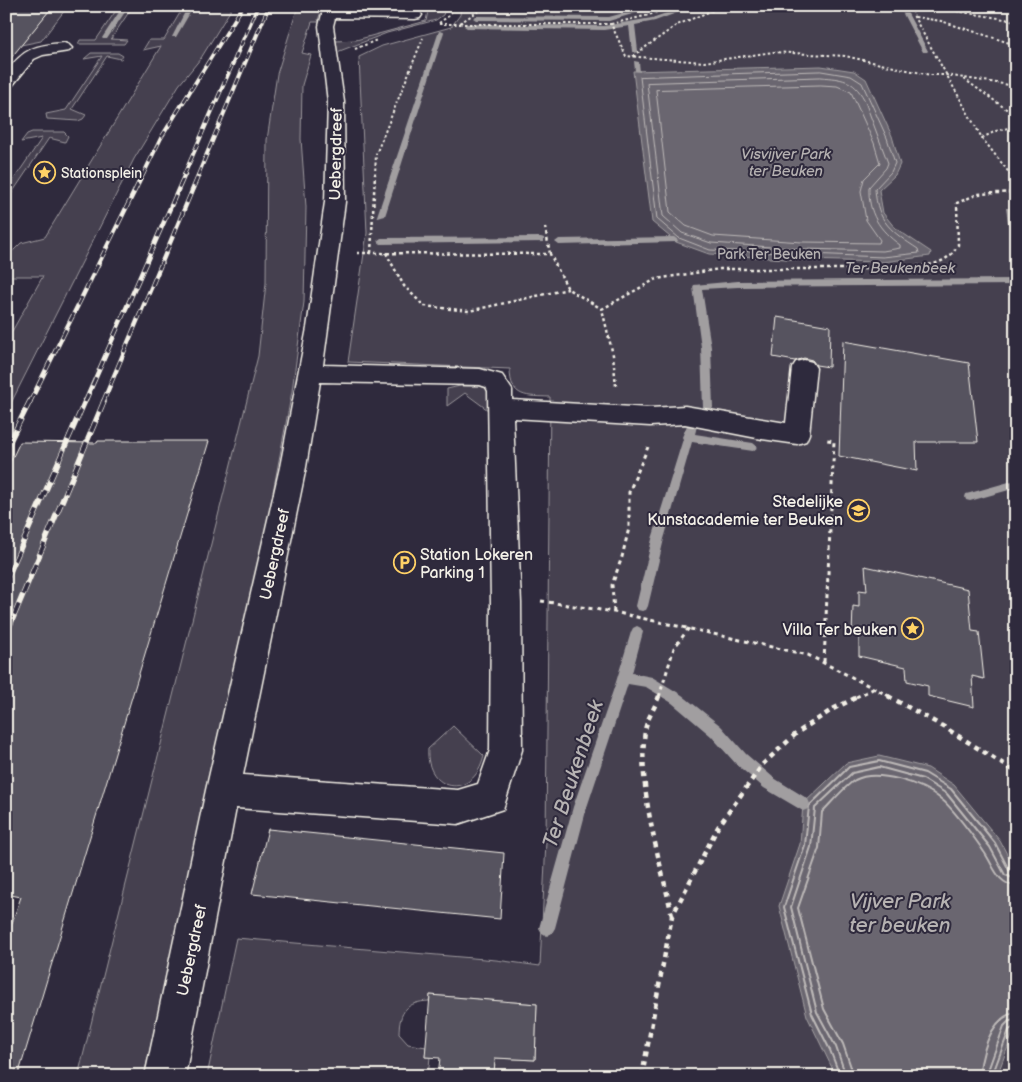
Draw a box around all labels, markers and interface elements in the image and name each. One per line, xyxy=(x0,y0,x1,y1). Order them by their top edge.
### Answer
street label: Uebergdreef xyxy=(326,107,347,201)
water label: Visvijver Park ter Beuken xyxy=(741,145,832,181)
place icon: Stationsplein xyxy=(33,161,57,185)
place label: Stationsplein xyxy=(61,165,142,182)
park label: Park Ter Beuken xyxy=(717,246,821,263)
water label: Ter Beukenbeek xyxy=(845,259,956,278)
place label: Stedelijke Kunstacademie ter Beuken xyxy=(647,493,844,530)
school or university icon: Stedelijke Kunstacademie ter Beuken xyxy=(847,498,871,522)
street label: Uebergdreef xyxy=(257,507,294,602)
place label: Station Lokeren Parking 1 xyxy=(420,546,533,583)
parking icon: Station Lokeren Parking 1 xyxy=(392,551,416,575)
place icon: Villa Ter beuken xyxy=(901,617,925,641)
place label: Villa Ter beuken xyxy=(782,621,897,640)
water label: Ter Beukenbeek xyxy=(538,696,609,851)
water label: Vijver Park ter beuken xyxy=(849,889,951,938)
street label: Uebergdreef xyxy=(174,903,211,998)

